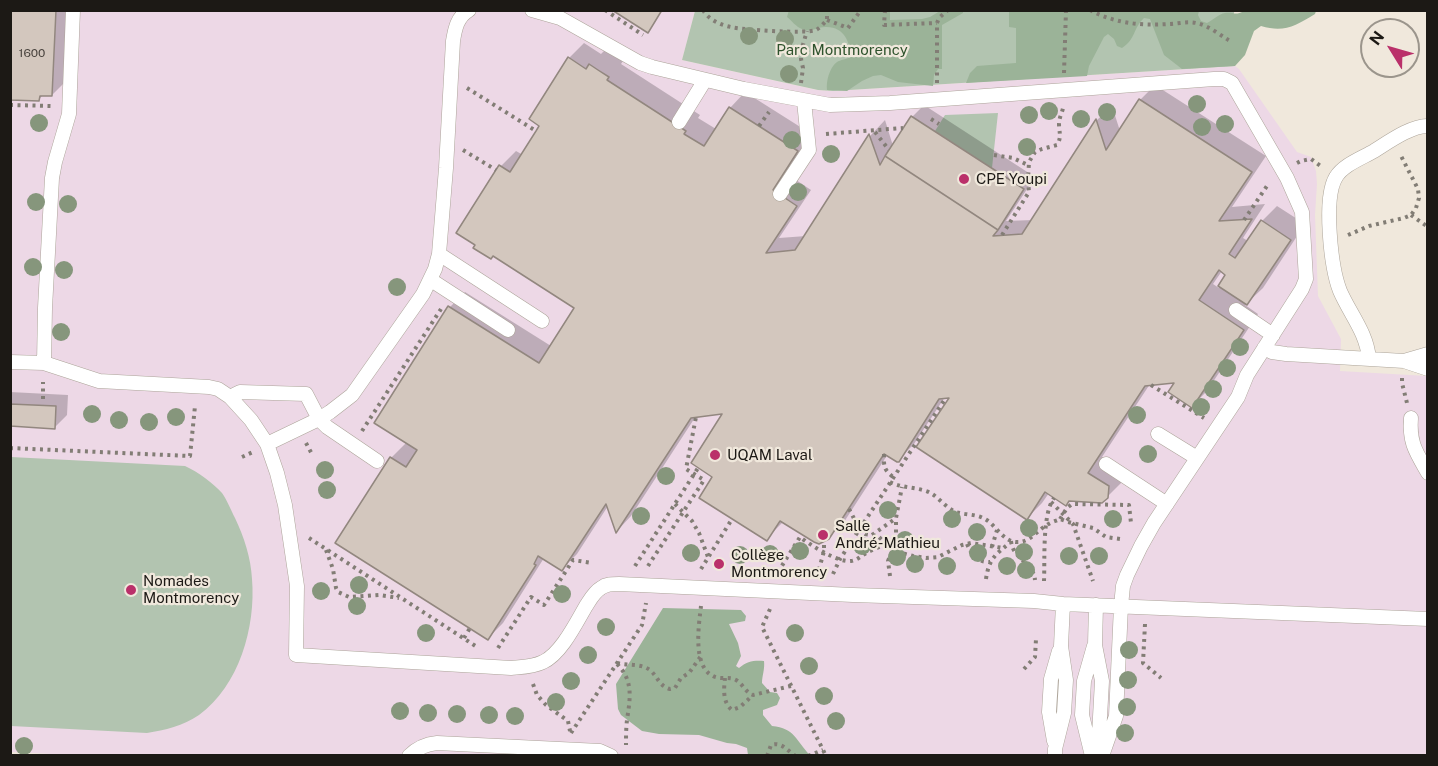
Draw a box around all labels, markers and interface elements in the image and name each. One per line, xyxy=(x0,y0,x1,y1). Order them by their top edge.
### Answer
north arrow xyxy=(1360,18,1420,78)
text: N xyxy=(1365,27,1388,49)
park label: Parc Montmorency xyxy=(776,41,908,59)
house number: 1600 xyxy=(19,46,45,60)
place label: CPE Youpi xyxy=(976,170,1047,188)
marker: CPE Youpi xyxy=(957,172,971,186)
place label: UQAM Laval xyxy=(727,446,812,464)
marker: UQAM Laval xyxy=(708,448,722,462)
place label: Salle André-Mathieu xyxy=(835,517,940,552)
marker: Salle André-Mathieu xyxy=(816,528,830,542)
place label: Collège Montmorency xyxy=(731,546,827,581)
marker: Collège Montmorency xyxy=(712,557,726,571)
place label: Nomades Montmorency xyxy=(143,572,239,607)
marker: Nomades Montmorency xyxy=(124,583,138,597)

